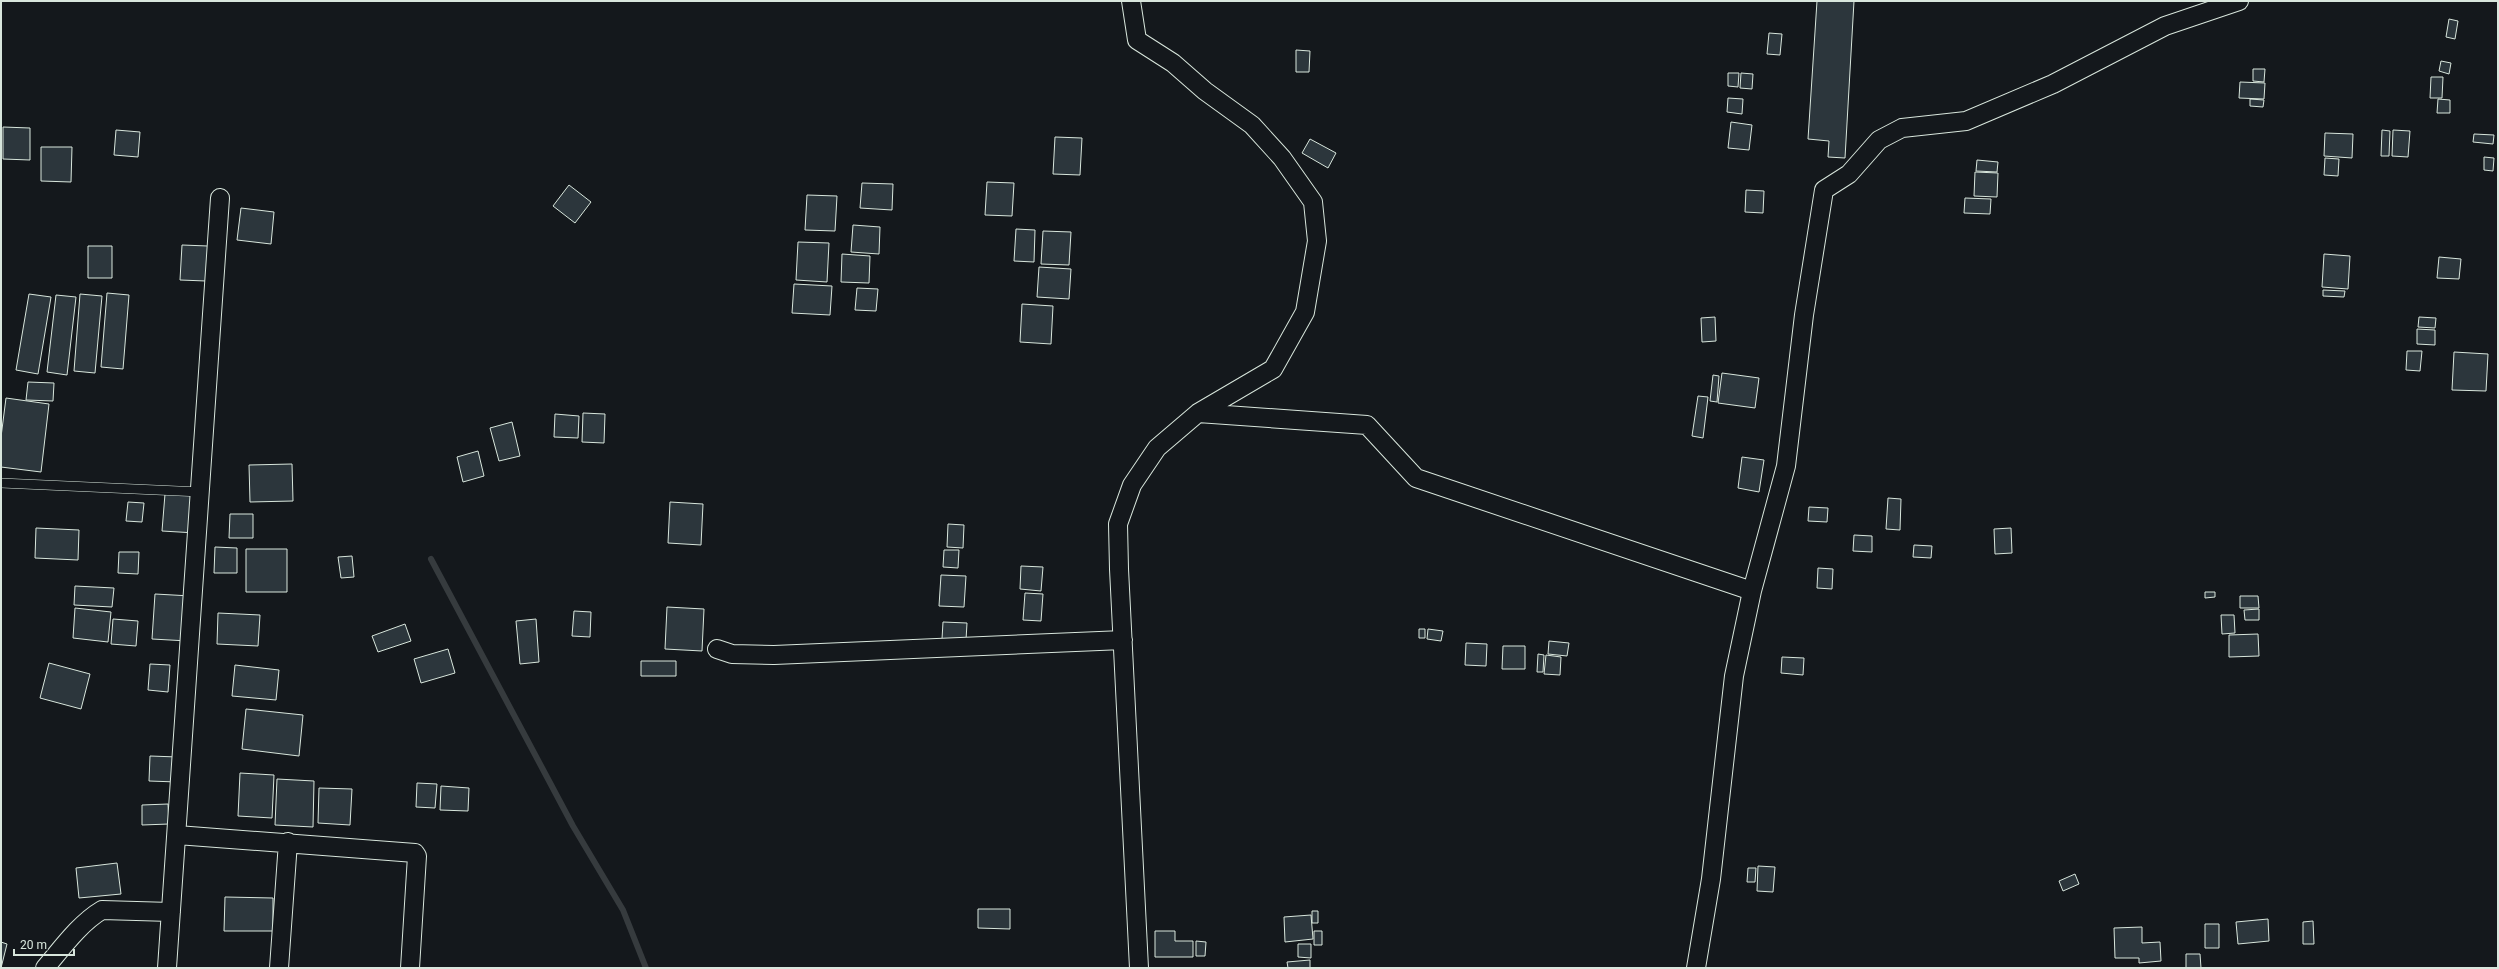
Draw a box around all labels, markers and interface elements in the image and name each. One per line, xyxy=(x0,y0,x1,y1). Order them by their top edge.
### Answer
scale bar xyxy=(14,931,74,957)
text: 20 m xyxy=(20,938,47,952)

